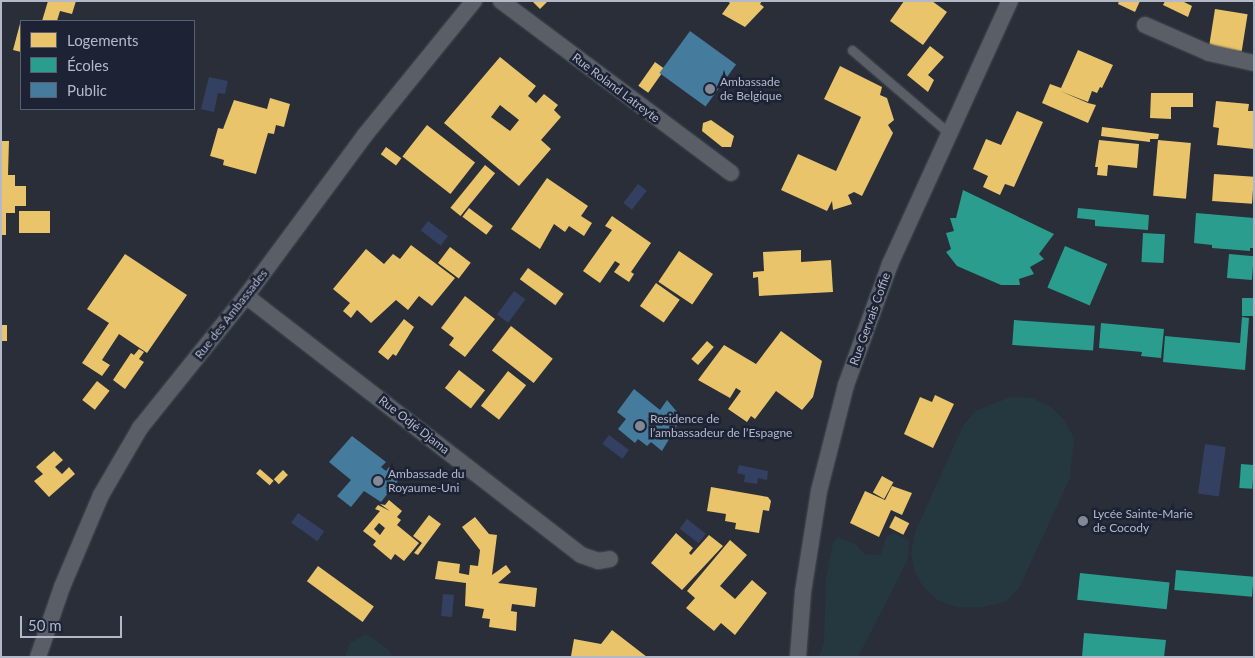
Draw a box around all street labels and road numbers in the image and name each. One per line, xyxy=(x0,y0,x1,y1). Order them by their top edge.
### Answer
street label: Rue Roland Latreyte xyxy=(569,50,663,126)
street label: Rue des Ambassades xyxy=(191,266,271,362)
street label: Rue Gervais Coffie xyxy=(847,271,893,367)
street label: Rue Odjé Djama xyxy=(376,393,452,457)

